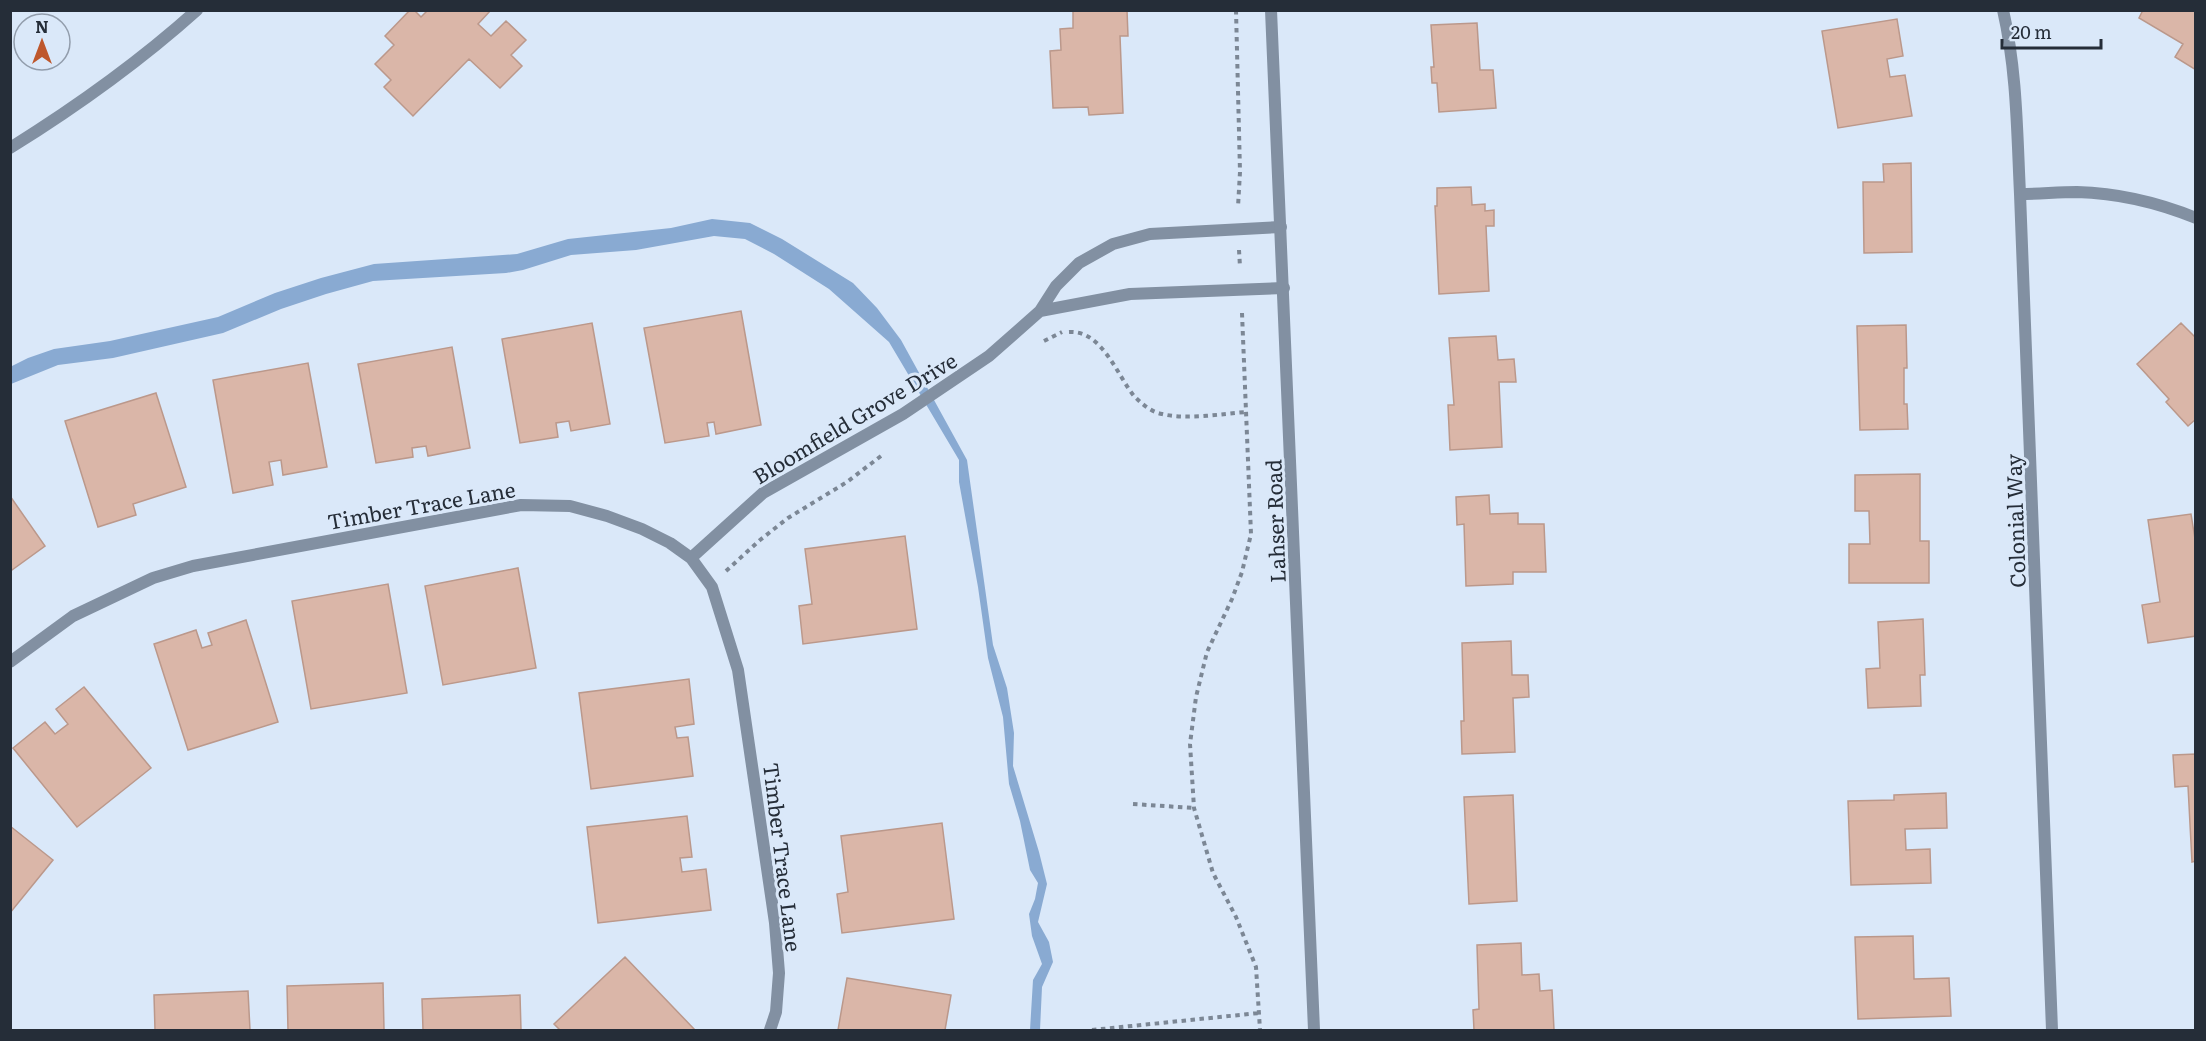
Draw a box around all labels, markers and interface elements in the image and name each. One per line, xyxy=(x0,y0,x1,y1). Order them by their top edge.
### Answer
north arrow xyxy=(12,12,72,72)
scale bar xyxy=(2002,12,2101,50)
text: N xyxy=(35,14,49,38)
text: 20 m xyxy=(2011,18,2052,45)
street label: Bloomfield Grove Drive xyxy=(746,344,962,490)
street label: Colonial Way xyxy=(1996,453,2032,588)
street label: Lahser Road xyxy=(1256,459,1292,583)
street label: Timber Trace Lane xyxy=(325,472,518,536)
street label: Timber Trace Lane xyxy=(757,761,811,953)

